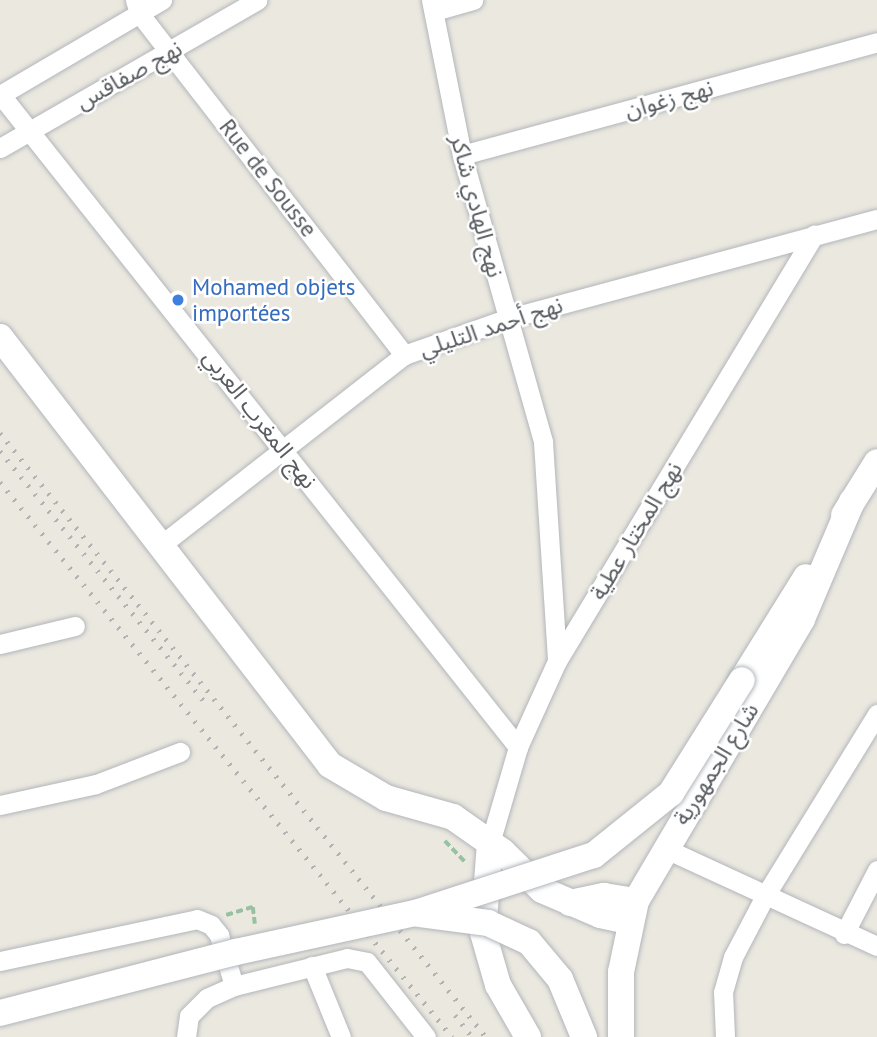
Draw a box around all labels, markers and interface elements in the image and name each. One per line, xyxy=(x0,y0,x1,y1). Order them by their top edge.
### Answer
street label: نهج صفاقس xyxy=(71,35,187,115)
street label: نهج زغوان xyxy=(622,74,716,124)
street label: Rue de Sousse xyxy=(213,114,323,242)
street label: نهج الهادي شاكر xyxy=(445,132,509,280)
place label: Mohamed objets importées xyxy=(192,273,355,327)
street label: نهج أحمد التليلي xyxy=(416,291,566,363)
marker: Mohamed objets importées xyxy=(170,292,186,308)
street label: نهج المغرب العربي xyxy=(197,344,323,494)
street label: نهج المختار عطية xyxy=(584,457,688,605)
street label: شارع الجمهورية xyxy=(668,698,764,830)

